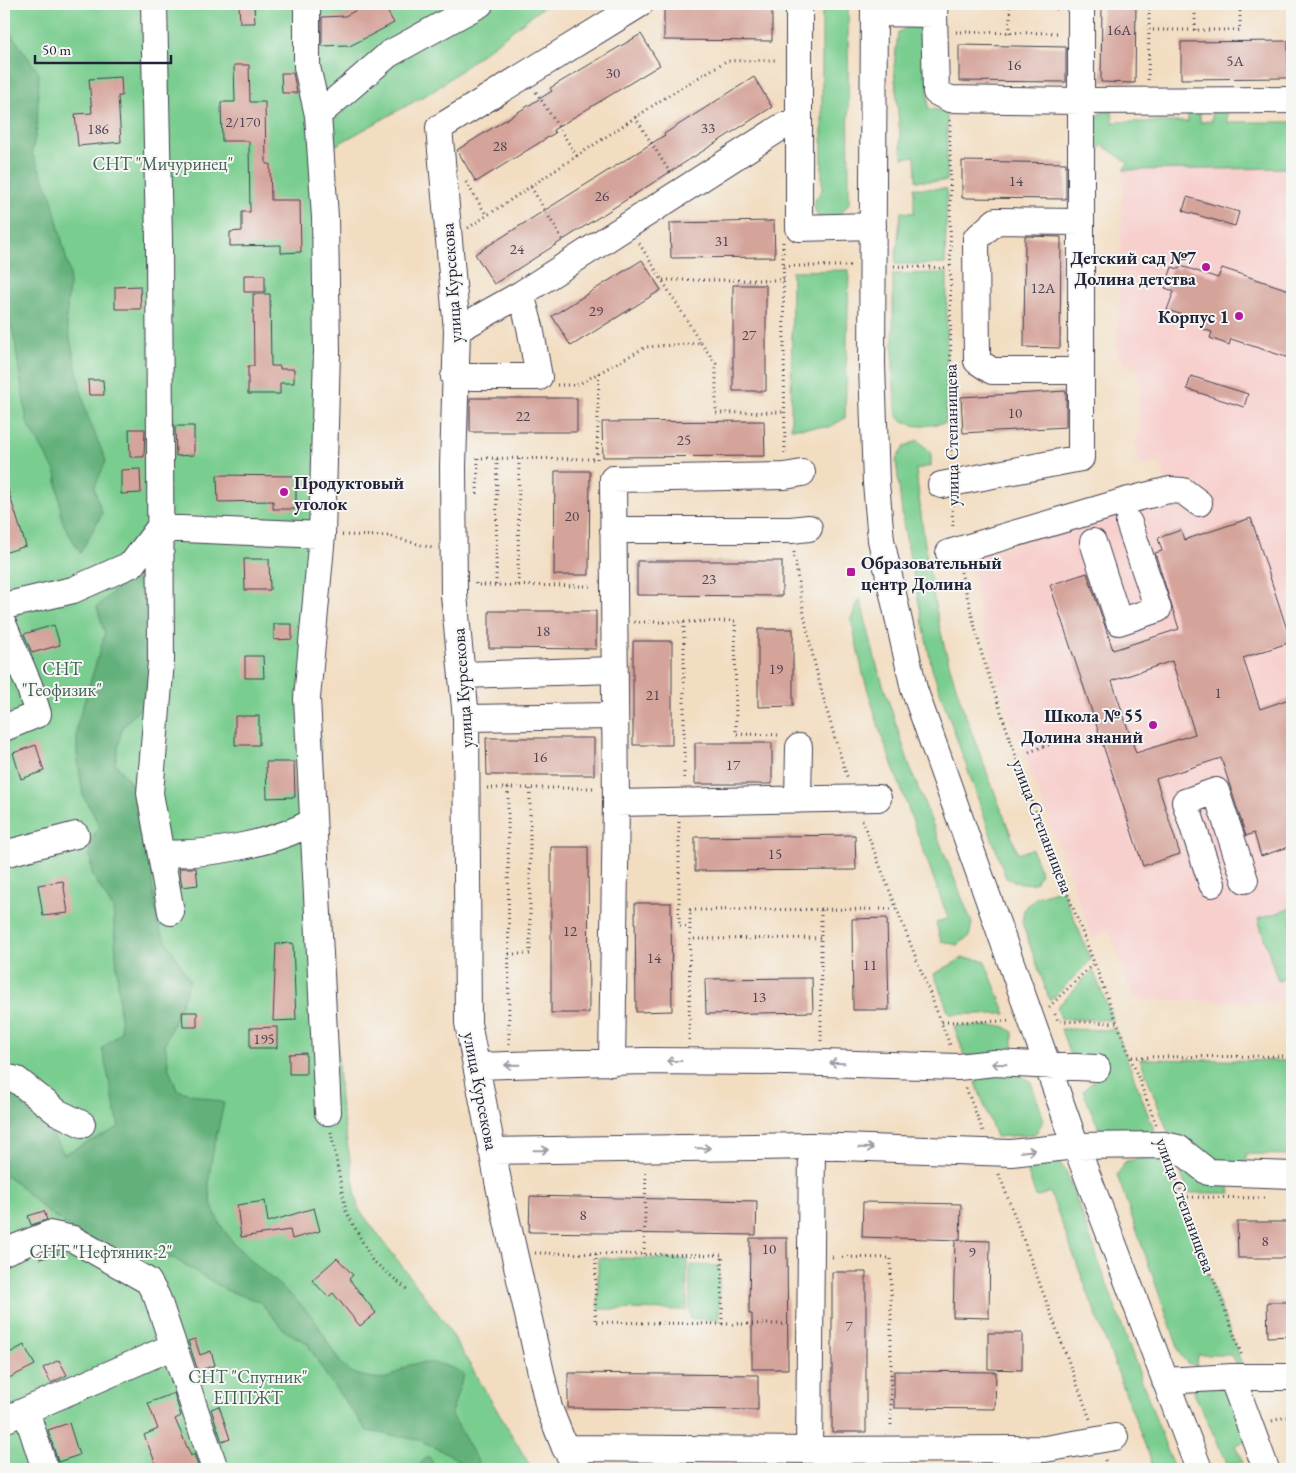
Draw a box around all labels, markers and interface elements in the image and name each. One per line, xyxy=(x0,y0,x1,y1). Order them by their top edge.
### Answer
house number: 16А xyxy=(1107,20,1132,39)
scale bar xyxy=(35,32,171,64)
text: 50 m xyxy=(42,40,71,59)
house number: 5А xyxy=(1226,51,1244,70)
house number: 16 xyxy=(1007,55,1021,74)
house number: 30 xyxy=(606,63,620,82)
house number: 2/170 xyxy=(226,112,260,131)
house number: 33 xyxy=(701,118,715,137)
house number: 186 xyxy=(87,119,109,138)
house number: 28 xyxy=(493,136,507,155)
park label: СНТ "Мичуринец" xyxy=(92,152,234,175)
house number: 14 xyxy=(1009,171,1024,190)
house number: 26 xyxy=(595,186,609,205)
street label: улица Курсекова xyxy=(435,222,467,344)
house number: 31 xyxy=(715,231,729,250)
house number: 24 xyxy=(510,239,525,258)
place label: Детский сад №7 Долина детства xyxy=(1070,246,1196,290)
marker: Детский сад №7 Долина детства xyxy=(1200,261,1212,273)
house number: 12А xyxy=(1031,278,1056,297)
house number: 29 xyxy=(589,301,603,320)
place label: Корпус 1 xyxy=(1158,305,1229,328)
marker: Корпус 1 xyxy=(1233,310,1245,322)
house number: 27 xyxy=(742,325,757,344)
street label: улица Степанищева xyxy=(938,363,964,506)
house number: 10 xyxy=(1008,403,1022,422)
house number: 22 xyxy=(516,406,531,425)
house number: 25 xyxy=(677,430,691,449)
place label: Продуктовый уголок xyxy=(294,471,405,515)
marker: Продуктовый уголок xyxy=(278,486,290,498)
house number: 20 xyxy=(565,506,579,525)
place label: Образовательный центр Долина xyxy=(861,551,1002,595)
marker: Образовательный центр Долина xyxy=(845,566,857,578)
house number: 23 xyxy=(702,569,716,588)
house number: 18 xyxy=(536,621,550,640)
street label: улица Курсекова xyxy=(446,627,478,749)
park label: СНТ "Геофизик" xyxy=(22,657,102,701)
house number: 19 xyxy=(769,659,783,678)
house number: 1 xyxy=(1214,683,1222,702)
house number: 21 xyxy=(646,685,660,704)
place label: Школа № 55 Долина знаний xyxy=(1021,704,1143,748)
marker: Школа № 55 Долина знаний xyxy=(1147,719,1159,731)
house number: 16 xyxy=(533,747,547,766)
house number: 17 xyxy=(726,755,741,774)
street label: улица Степанищева xyxy=(1007,755,1080,897)
house number: 15 xyxy=(768,844,782,863)
house number: 12 xyxy=(563,921,578,940)
house number: 14 xyxy=(647,948,662,967)
house number: 11 xyxy=(863,955,877,974)
house number: 13 xyxy=(752,987,766,1006)
house number: 195 xyxy=(253,1029,275,1048)
street label: улица Курсекова xyxy=(458,1030,504,1153)
one-way arrow xyxy=(666,1056,682,1066)
one-way arrow xyxy=(829,1059,845,1068)
one-way arrow xyxy=(991,1059,1008,1069)
one-way arrow xyxy=(504,1060,520,1070)
street label: улица Степанищева xyxy=(1151,1134,1221,1277)
one-way arrow xyxy=(695,1143,711,1153)
one-way arrow xyxy=(858,1143,874,1152)
one-way arrow xyxy=(532,1145,549,1155)
one-way arrow xyxy=(1020,1146,1036,1156)
house number: 8 xyxy=(579,1205,587,1224)
house number: 8 xyxy=(1261,1231,1269,1250)
house number: 10 xyxy=(762,1239,776,1258)
park label: СНТ "Нефтяник-2" xyxy=(30,1240,172,1263)
house number: 9 xyxy=(968,1242,976,1261)
house number: 7 xyxy=(845,1316,853,1335)
park label: СНТ "Спутник" ЕППЖТ xyxy=(188,1365,308,1409)

